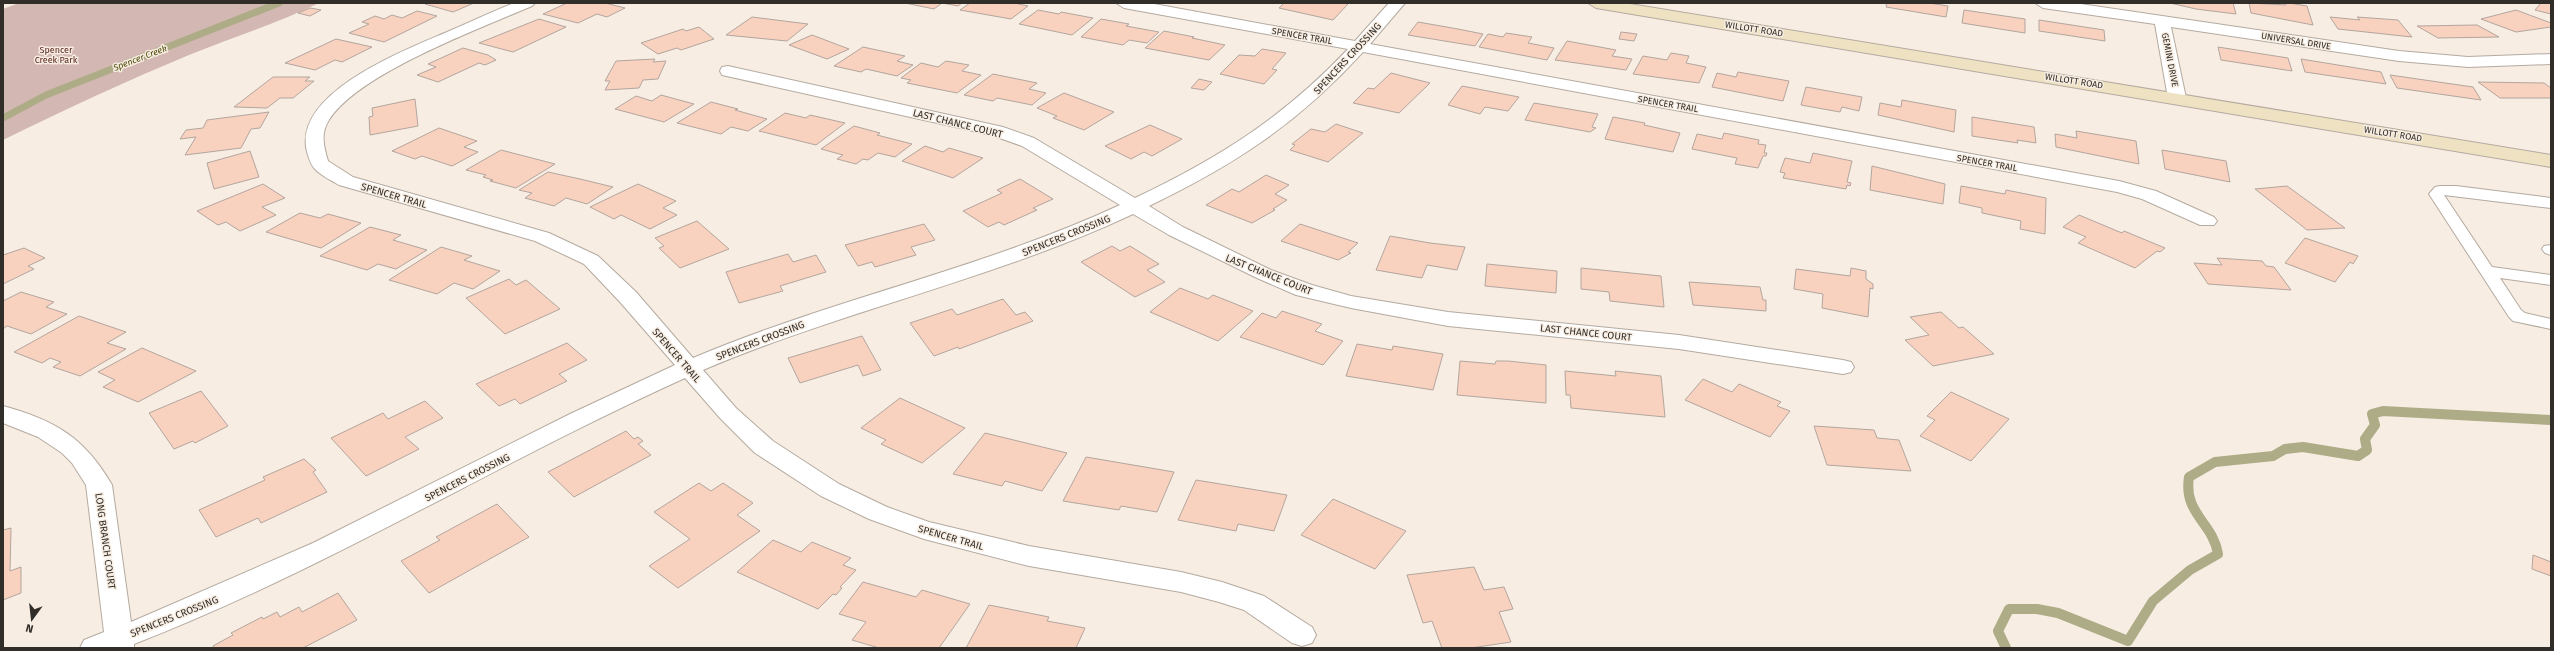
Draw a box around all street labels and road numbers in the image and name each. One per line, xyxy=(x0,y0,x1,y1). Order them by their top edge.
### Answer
street label: WILLOTT ROAD xyxy=(1724,19,1784,39)
street label: SPENCERS CROSSING xyxy=(1311,20,1384,97)
street label: SPENCER TRAIL xyxy=(1271,26,1333,46)
street label: UNIVERSAL DRIVE xyxy=(2260,31,2332,51)
street label: GEMINI DRIVE xyxy=(2160,32,2180,88)
street label: WILLOTT ROAD xyxy=(2044,71,2104,91)
street label: SPENCER TRAIL xyxy=(1637,94,1699,114)
street label: LAST CHANCE COURT xyxy=(912,107,1005,141)
street label: WILLOTT ROAD xyxy=(2363,124,2423,144)
street label: SPENCER TRAIL xyxy=(1956,153,2018,173)
street label: SPENCER TRAIL xyxy=(359,181,428,211)
street label: SPENCERS CROSSING xyxy=(1021,213,1112,259)
street label: LAST CHANCE COURT xyxy=(1224,252,1314,298)
street label: SPENCERS CROSSING xyxy=(714,319,806,363)
street label: LAST CHANCE COURT xyxy=(1539,322,1633,344)
street label: SPENCER TRAIL xyxy=(649,326,703,385)
street label: SPENCERS CROSSING xyxy=(423,451,512,505)
street label: LONG BRANCH COURT xyxy=(92,492,118,591)
street label: SPENCER TRAIL xyxy=(916,523,985,553)
street label: SPENCERS CROSSING xyxy=(129,594,220,640)

